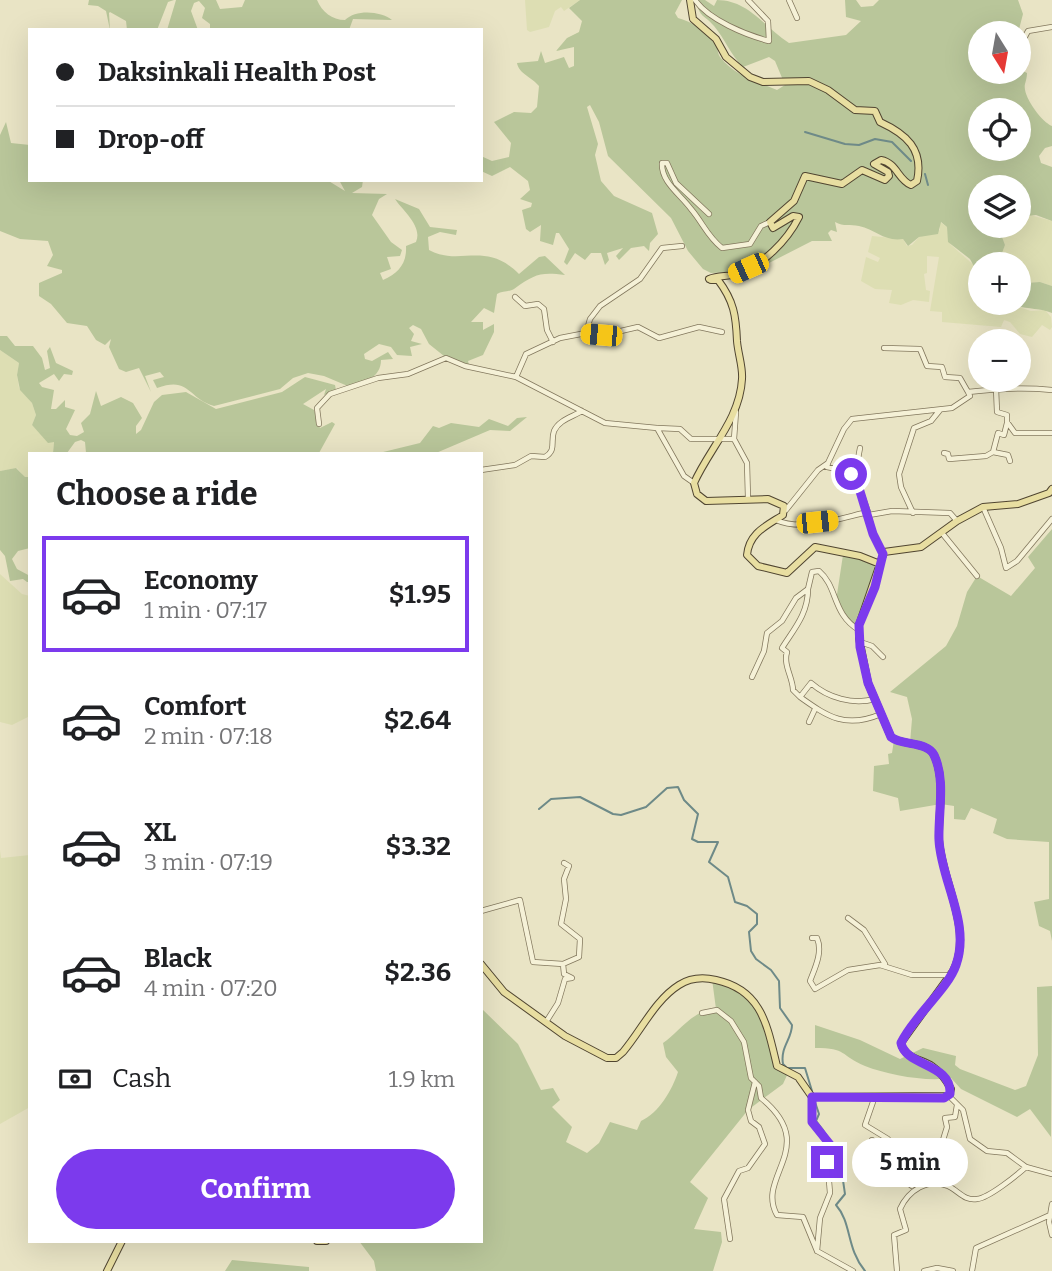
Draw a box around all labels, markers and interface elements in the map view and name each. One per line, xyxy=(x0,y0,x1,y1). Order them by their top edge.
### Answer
north arrow xyxy=(968,21,1031,84)
map controls xyxy=(968,21,1031,392)
text: Daksinkali Health Post xyxy=(98,57,376,88)
button: locate xyxy=(968,98,1031,161)
text: Drop-off xyxy=(98,124,204,155)
button: layers xyxy=(968,175,1031,238)
car xyxy=(725,250,772,286)
button: + xyxy=(968,252,1031,315)
car xyxy=(580,323,623,347)
button: − xyxy=(968,329,1031,392)
route start xyxy=(835,458,867,490)
text: Choose a ride xyxy=(56,475,257,513)
car xyxy=(796,509,839,535)
icon: car xyxy=(60,563,123,626)
text: Economy xyxy=(144,565,258,596)
text: $1.95 xyxy=(389,579,451,610)
text: 1 min · 07:17 xyxy=(144,596,267,624)
icon: car xyxy=(60,689,123,752)
text: Comfort xyxy=(144,691,247,722)
text: $2.64 xyxy=(384,705,451,736)
text: 2 min · 07:18 xyxy=(144,722,273,750)
icon: car xyxy=(60,815,123,878)
text: XL xyxy=(144,817,176,848)
text: $3.32 xyxy=(386,831,451,862)
text: 3 min · 07:19 xyxy=(144,848,273,876)
icon: car xyxy=(60,941,123,1004)
text: Black xyxy=(144,943,212,974)
text: $2.36 xyxy=(384,957,451,988)
text: 4 min · 07:20 xyxy=(144,974,278,1002)
icon: cash xyxy=(56,1060,94,1098)
text: Cash xyxy=(112,1063,171,1094)
text: 1.9 km xyxy=(389,1065,455,1093)
callout: 5 min xyxy=(852,1138,967,1186)
route end xyxy=(811,1146,843,1178)
text: 5 min xyxy=(880,1148,940,1176)
button: Confirm xyxy=(56,1149,455,1229)

